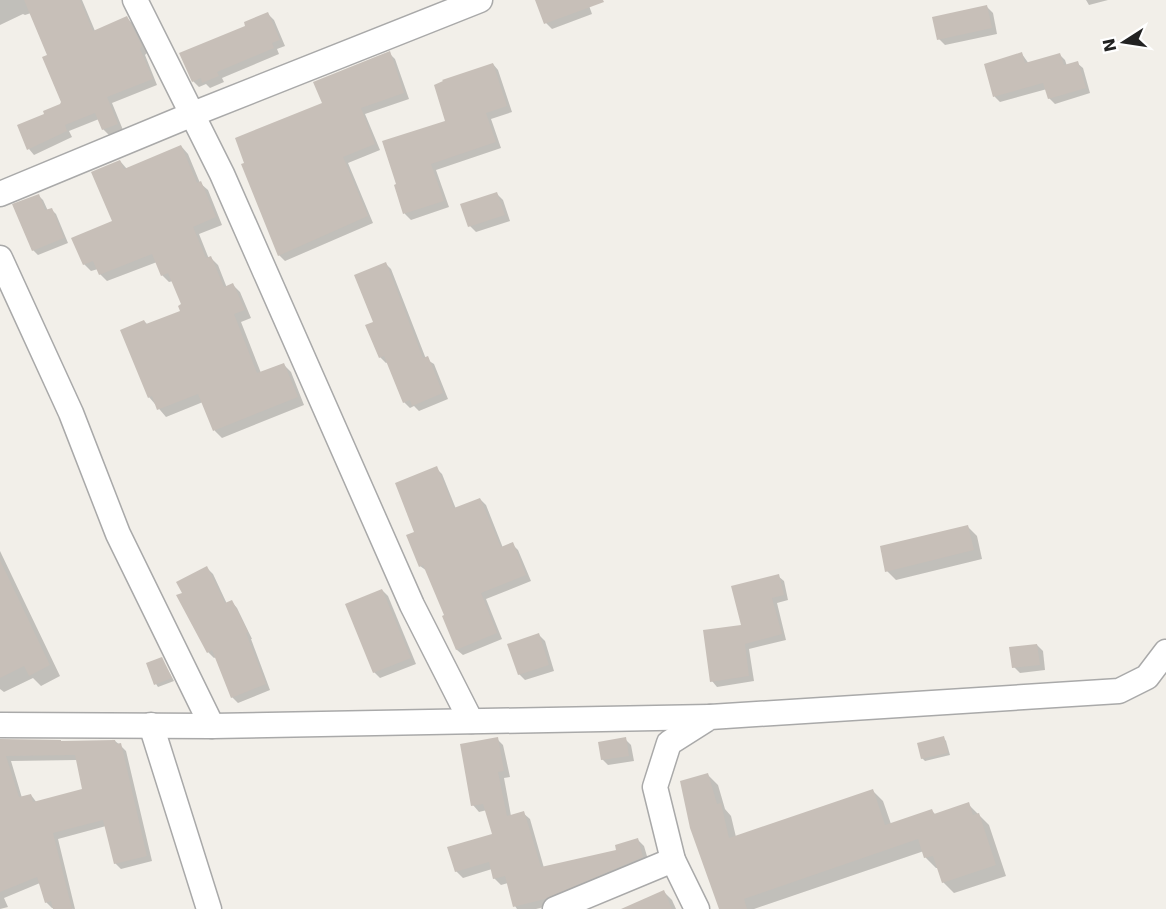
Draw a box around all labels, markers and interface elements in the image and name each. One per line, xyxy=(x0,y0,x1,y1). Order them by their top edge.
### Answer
north arrow xyxy=(1094,12,1154,72)
text: N xyxy=(1099,36,1121,54)

